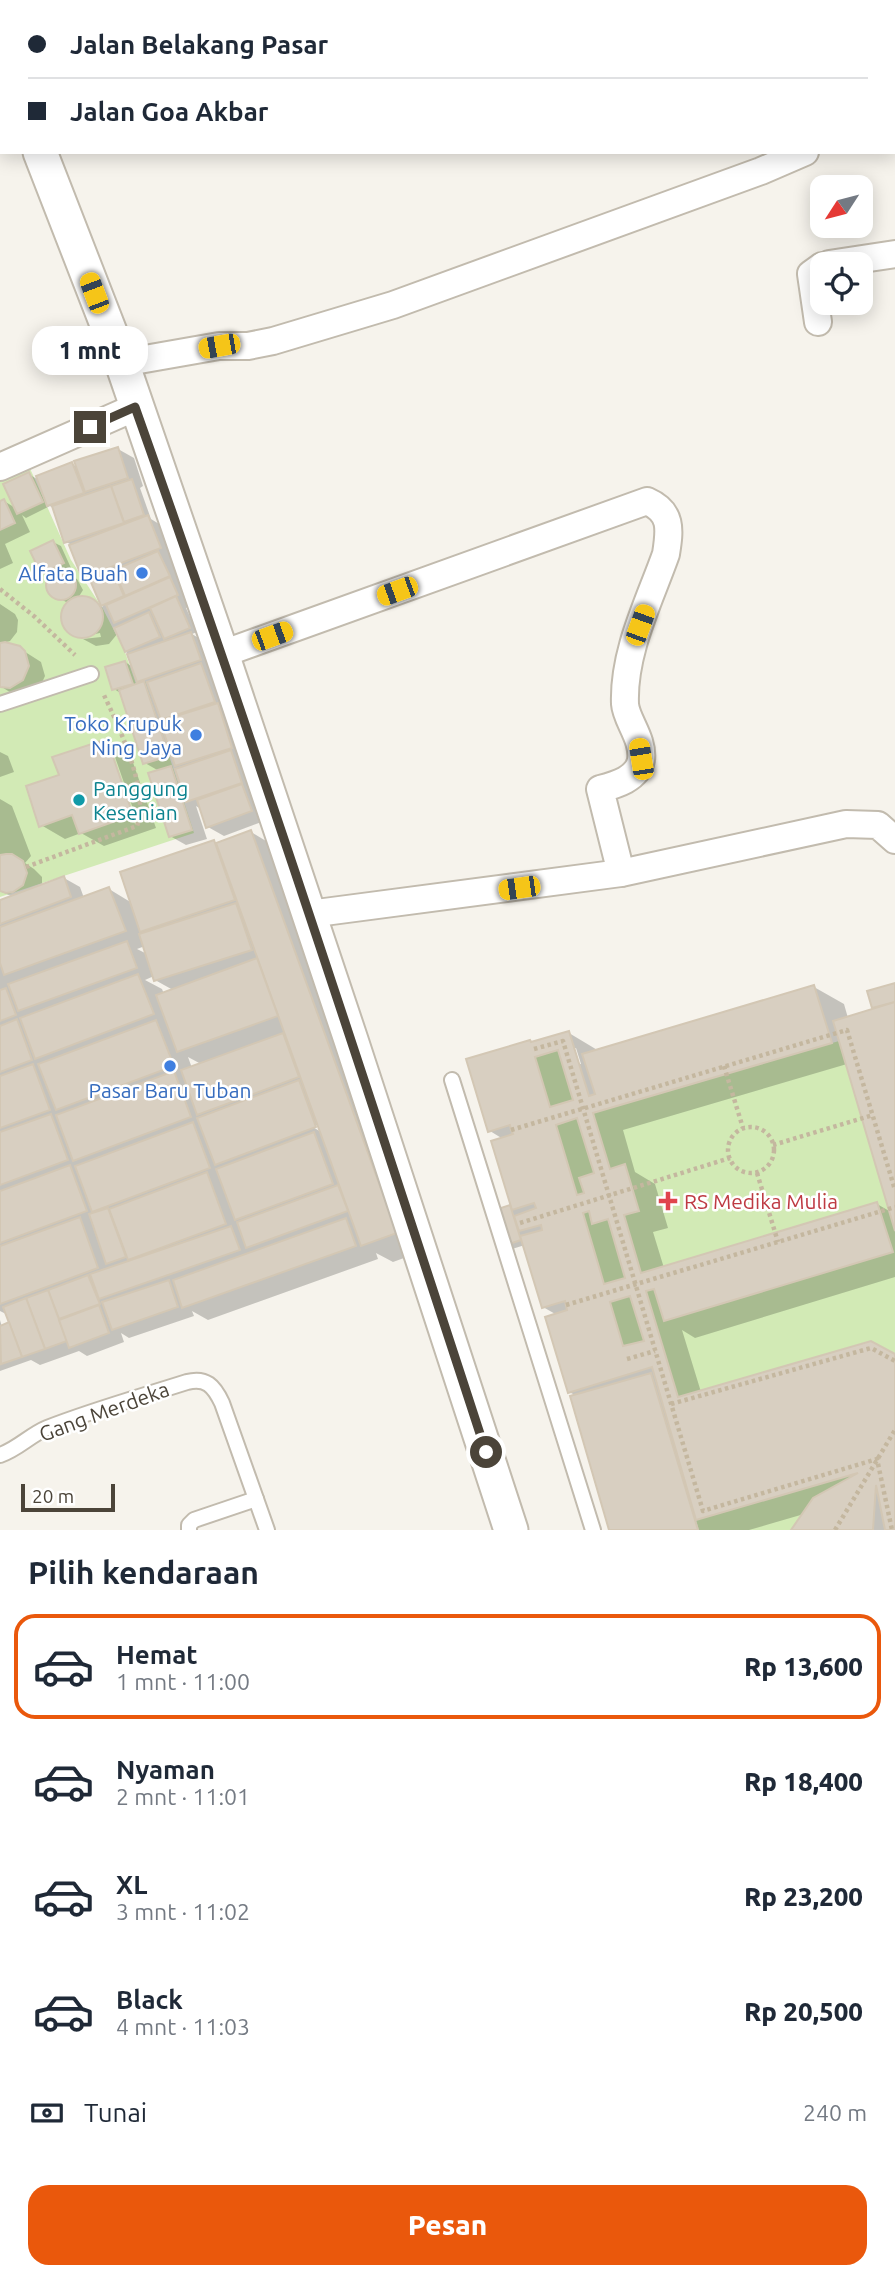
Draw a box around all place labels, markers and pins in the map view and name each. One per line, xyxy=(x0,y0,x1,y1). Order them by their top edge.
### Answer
place label: Alfata Buah xyxy=(18,561,128,585)
marker: Alfata Buah xyxy=(134,565,150,581)
place label: Toko Krupuk Ning Jaya xyxy=(64,711,182,759)
marker: Toko Krupuk Ning Jaya xyxy=(188,727,204,743)
place label: Panggung Kesenian xyxy=(93,776,188,824)
marker: Panggung Kesenian xyxy=(71,792,87,808)
marker: Pasar Baru Tuban xyxy=(162,1058,178,1074)
place label: Pasar Baru Tuban xyxy=(89,1078,251,1102)
place label: RS Medika Mulia xyxy=(684,1189,838,1213)
marker: RS Medika Mulia xyxy=(658,1191,678,1211)

